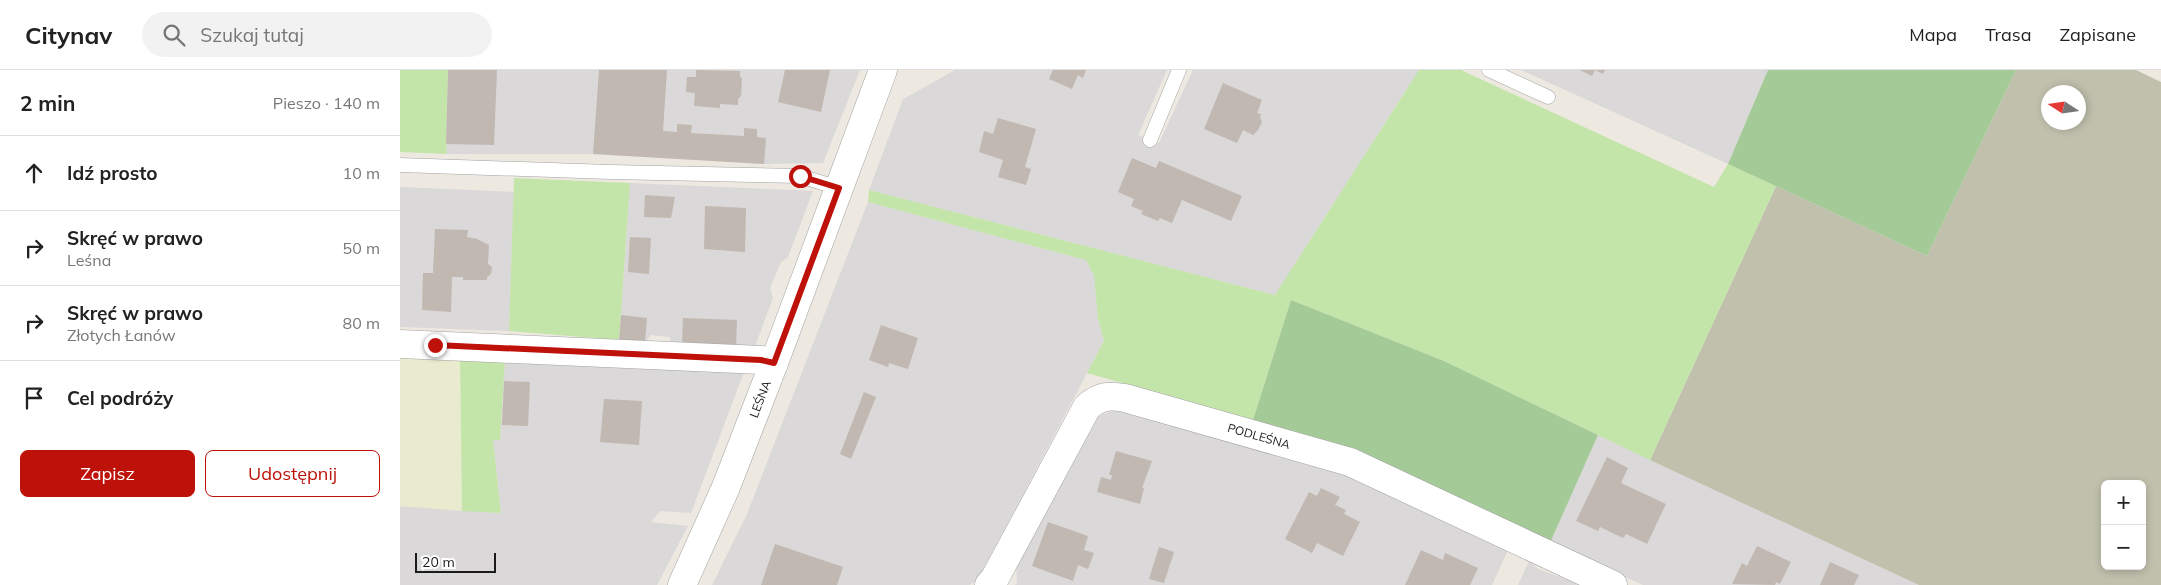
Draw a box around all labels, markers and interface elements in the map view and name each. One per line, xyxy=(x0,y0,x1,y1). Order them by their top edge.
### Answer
search box xyxy=(142,12,492,57)
text: Citynav xyxy=(25,20,112,50)
icon: search xyxy=(160,21,188,49)
text: Szukaj tutaj xyxy=(200,23,304,47)
text: Mapa xyxy=(1909,23,1957,46)
text: Trasa xyxy=(1985,23,2032,46)
text: Zapisane xyxy=(2060,23,2136,46)
north arrow xyxy=(2041,85,2086,130)
text: 2 min xyxy=(20,90,75,116)
text: Pieszo · 140 m xyxy=(273,93,380,113)
icon: ahead xyxy=(20,159,48,187)
text: Idź prosto xyxy=(67,161,158,185)
text: 10 m xyxy=(343,163,380,183)
route start xyxy=(789,165,812,188)
text: Skręć w prawo xyxy=(67,226,203,250)
icon: right xyxy=(20,234,48,262)
text: 50 m xyxy=(343,238,380,258)
text: Leśna xyxy=(67,250,111,270)
text: Skręć w prawo xyxy=(67,301,203,325)
icon: right xyxy=(20,309,48,337)
text: 80 m xyxy=(343,313,380,333)
text: Złotych Łanów xyxy=(67,325,176,345)
route end xyxy=(424,334,447,357)
street label: LEŚNA xyxy=(746,378,774,420)
icon: arrive xyxy=(20,384,48,412)
text: Cel podróży xyxy=(67,386,173,410)
street label: PODLEŚNA xyxy=(1226,420,1292,452)
button: Zapisz xyxy=(20,450,195,497)
button: Udostępnij xyxy=(205,450,380,497)
map controls xyxy=(2101,480,2146,570)
button: + xyxy=(2101,480,2146,525)
button: − xyxy=(2101,525,2146,570)
scale bar xyxy=(415,550,496,573)
text: 20 m xyxy=(422,553,455,571)

